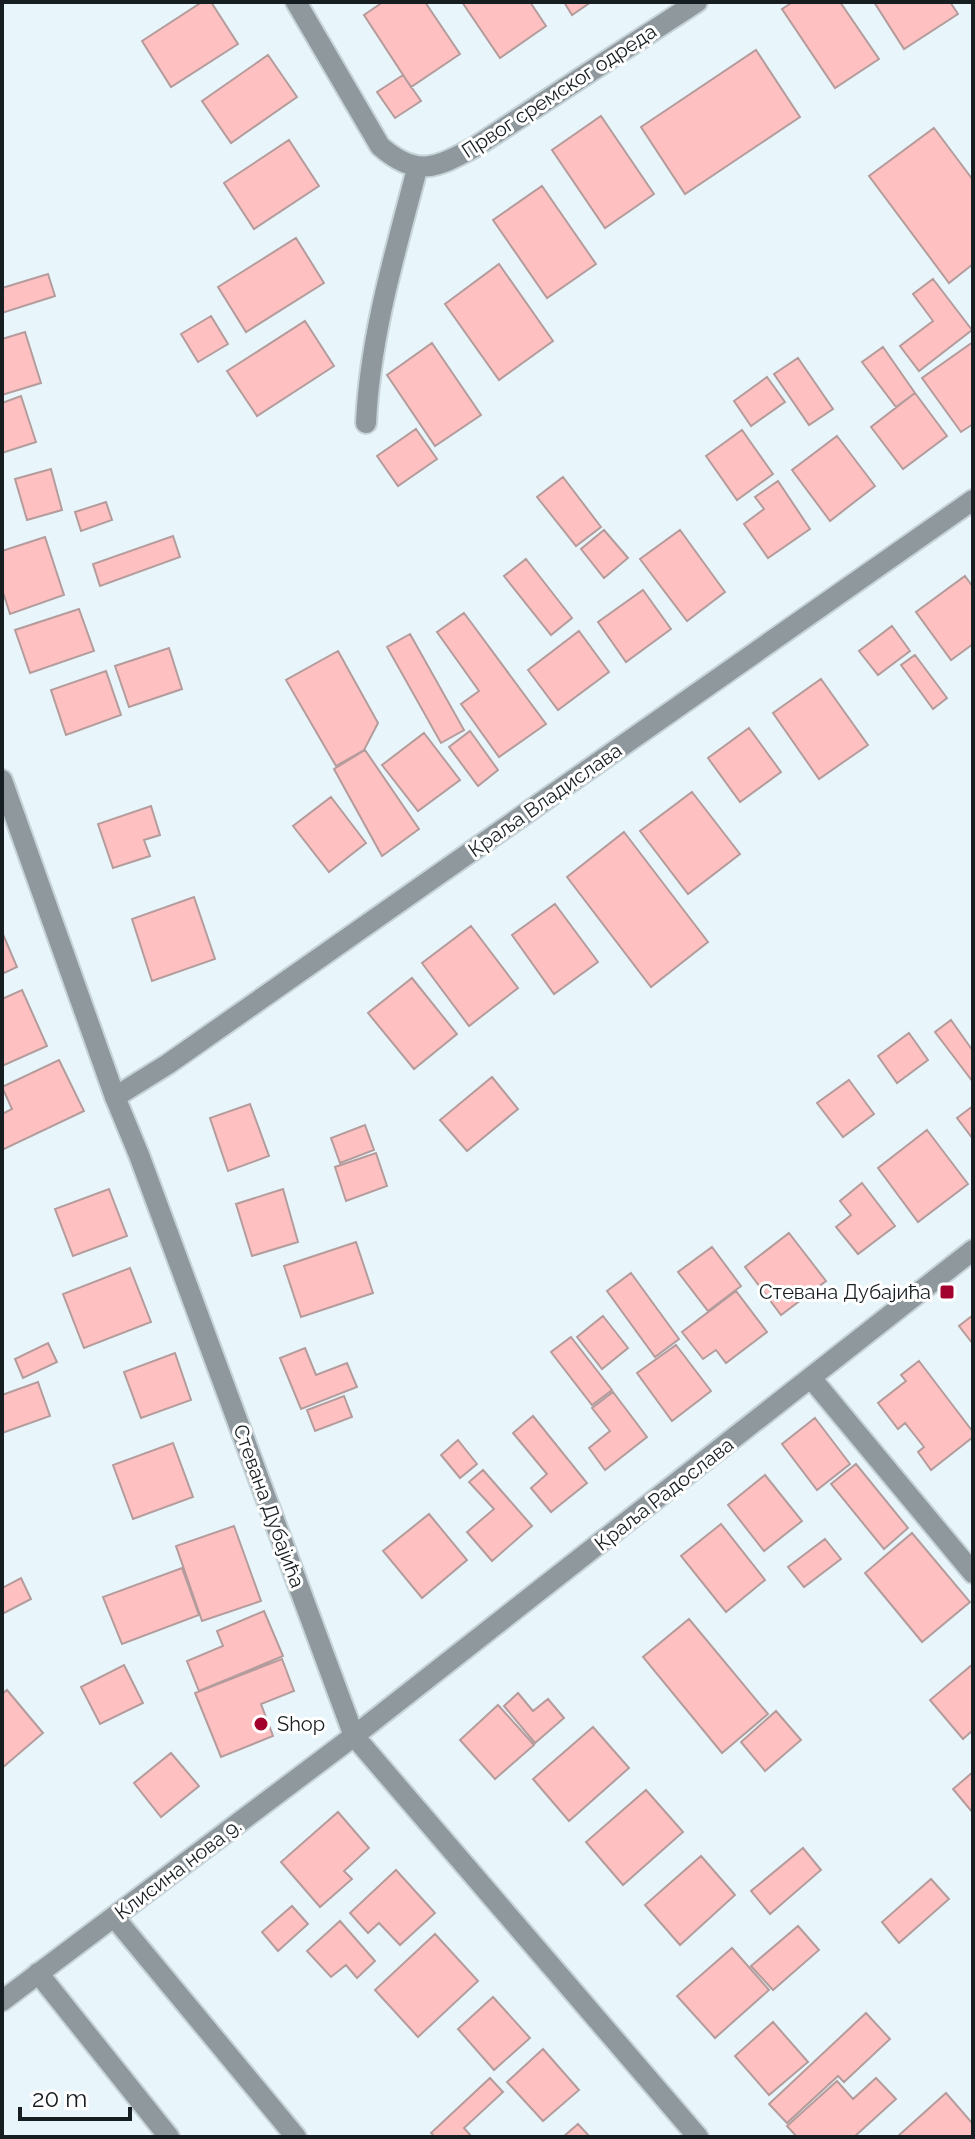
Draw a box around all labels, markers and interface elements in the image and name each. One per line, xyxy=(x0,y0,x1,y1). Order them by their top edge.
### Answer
street label: Првог сремског одреда xyxy=(457,19,661,163)
street label: Краља Владислава xyxy=(464,738,626,862)
place label: Стевана Дубајића xyxy=(759,1280,931,1304)
marker: Стевана Дубајића xyxy=(938,1283,956,1301)
street label: Стевана Дубајића xyxy=(228,1421,310,1591)
street label: Краља Радослава xyxy=(590,1432,738,1556)
place label: Shop xyxy=(277,1712,325,1736)
marker: Shop xyxy=(252,1715,270,1733)
street label: Клисина нова 9. xyxy=(110,1814,246,1924)
scale bar xyxy=(20,2071,130,2121)
text: 20 m xyxy=(32,2084,87,2113)

